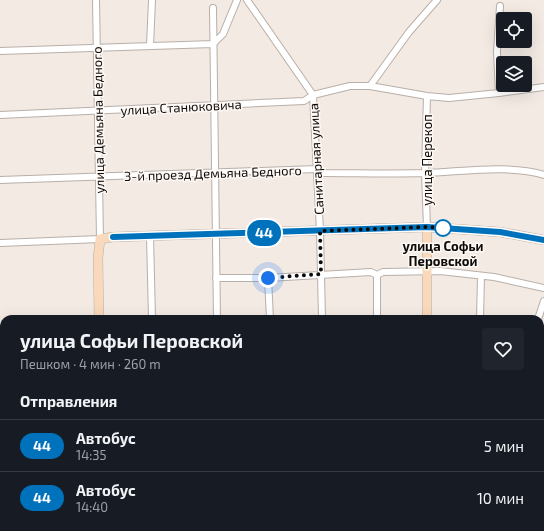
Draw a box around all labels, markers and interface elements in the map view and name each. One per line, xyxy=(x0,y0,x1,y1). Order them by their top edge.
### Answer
map controls xyxy=(496,12,532,92)
button: locate xyxy=(496,12,532,48)
street label: улица Демьяна Бедного xyxy=(89,46,107,194)
button: layers xyxy=(496,56,532,92)
street label: улица Станюковича xyxy=(120,96,242,118)
street label: Санитарная улица xyxy=(305,103,327,215)
street label: улица Перекоп xyxy=(419,114,435,206)
street label: 3-й проезд Демьяна Бедного xyxy=(124,162,302,184)
marker: улица Софьи Перовской xyxy=(434,219,452,237)
line badge: 44 xyxy=(246,220,282,246)
text: 44 xyxy=(255,224,273,241)
place label: улица Софьи Перовской xyxy=(403,238,484,269)
your location xyxy=(258,268,278,288)
button: heart xyxy=(482,328,524,370)
text: улица Софьи Перовской xyxy=(20,329,243,352)
text: Пешком · 4 мин · 260 m xyxy=(20,356,161,372)
text: Отправления xyxy=(20,392,117,410)
text: Автобус xyxy=(76,429,136,447)
text: 44 xyxy=(33,437,51,454)
text: 5 мин xyxy=(484,437,524,455)
text: 14:35 xyxy=(76,447,106,463)
text: Автобус xyxy=(76,481,136,499)
text: 44 xyxy=(33,489,51,506)
text: 10 мин xyxy=(477,489,524,507)
text: 14:40 xyxy=(76,499,108,515)

